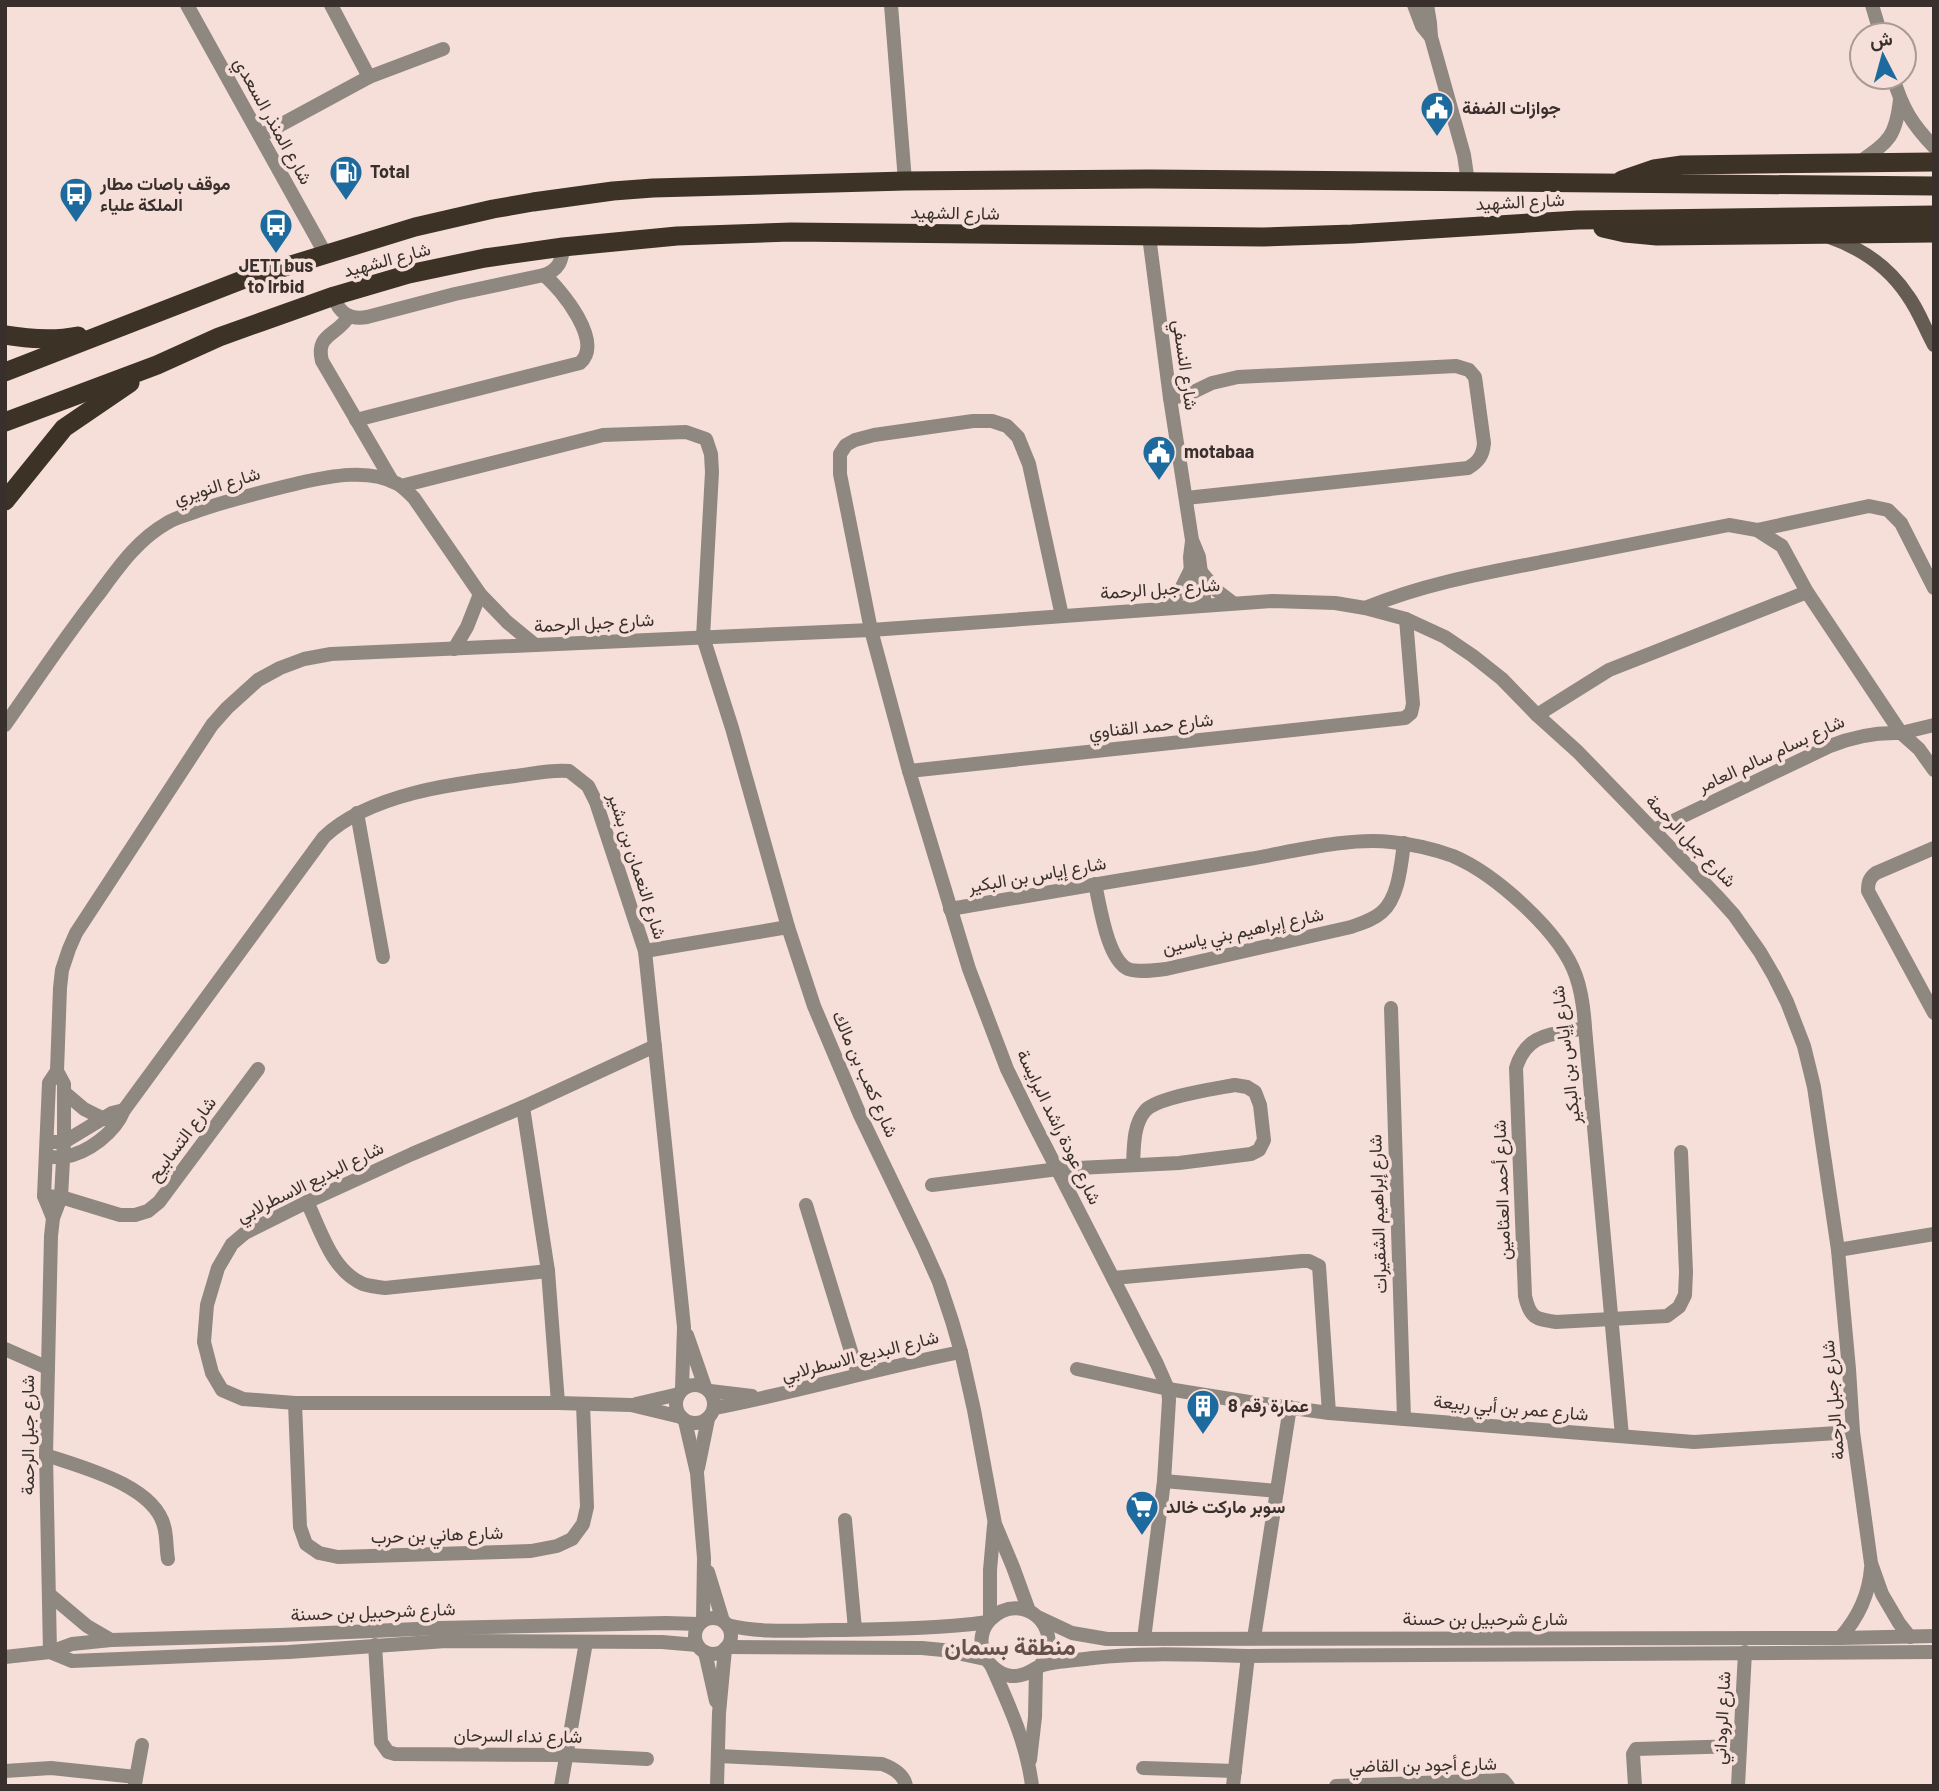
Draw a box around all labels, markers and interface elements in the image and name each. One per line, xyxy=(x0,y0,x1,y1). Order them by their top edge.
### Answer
north arrow xyxy=(1848,21,1918,91)
text: ش xyxy=(1869,26,1894,52)
street label: شارع المنذر السعدي xyxy=(225,53,318,190)
public building icon: جوازات الضفة xyxy=(1418,89,1456,138)
place label: جوازات الضفة xyxy=(1462,96,1561,119)
fuel station icon: Total xyxy=(327,153,365,202)
place label: Total xyxy=(370,160,410,182)
place label: موقف باصات مطار الملكة علياء xyxy=(99,172,231,216)
bus stop icon: موقف باصات مطار الملكة علياء xyxy=(57,175,95,224)
street label: شارع الشهيد xyxy=(1475,188,1565,216)
street label: شارع الشهيد xyxy=(910,200,1000,226)
bus stop icon: JETT bus to Irbid xyxy=(257,206,295,255)
street label: شارع الشهيد xyxy=(341,237,433,283)
place label: JETT bus to Irbid xyxy=(239,254,313,297)
street label: شارع النسفي xyxy=(1164,318,1203,412)
public building icon: motabaa xyxy=(1140,433,1178,482)
place label: motabaa xyxy=(1184,440,1254,462)
street label: شارع النويري xyxy=(171,461,264,513)
street label: شارع جبل الرحمة xyxy=(1099,573,1221,605)
street label: شارع جبل الرحمة xyxy=(533,608,655,638)
street label: شارع حمد القناوي xyxy=(1088,708,1215,747)
street label: شارع بسام سالم العامر xyxy=(1693,709,1848,799)
street label: شارع النعمان بن بشير xyxy=(602,789,672,942)
street label: شارع جبل الرحمة xyxy=(1641,789,1741,893)
street label: شارع إياس بن البكير xyxy=(965,851,1108,899)
street label: شارع إبراهيم بني ياسين xyxy=(1160,902,1327,963)
street label: شارع إياس بن البكير xyxy=(1546,984,1587,1127)
street label: شارع كعب بن مالك xyxy=(826,1007,904,1141)
street label: شارع عودة راشد البرايسة xyxy=(1011,1045,1107,1209)
street label: شارع التسابيح xyxy=(142,1092,222,1186)
street label: شارع أحمد العثامين xyxy=(1488,1119,1516,1261)
street label: شارع إبراهيم الشقيرات xyxy=(1363,1134,1393,1294)
street label: شارع البديع الاسطرلابي xyxy=(232,1136,389,1231)
street label: شارع البديع الاسطرلابي xyxy=(779,1325,942,1390)
street label: شارع جبل الرحمة xyxy=(1816,1339,1850,1461)
street label: شارع جبل الرحمة xyxy=(16,1375,40,1495)
building icon: عمارة رقم 8 xyxy=(1184,1387,1222,1436)
street label: شارع عمر بن أبي ربيعة xyxy=(1432,1389,1590,1430)
place label: عمارة رقم 8 xyxy=(1228,1394,1309,1418)
supermarket icon: سوبر ماركت خالد xyxy=(1123,1488,1161,1537)
place label: سوبر ماركت خالد xyxy=(1166,1495,1285,1518)
street label: شارع هاني بن حرب xyxy=(370,1521,504,1552)
street label: شارع شرحبيل بن حسنة xyxy=(290,1597,456,1627)
street label: شارع شرحبيل بن حسنة xyxy=(1402,1607,1568,1631)
district label: منطقة بسمان xyxy=(944,1631,1076,1661)
street label: شارع الروداني xyxy=(1708,1671,1739,1765)
street label: شارع نداء السرحان xyxy=(453,1723,583,1749)
street label: شارع أجود بن القاضي xyxy=(1349,1752,1497,1781)

